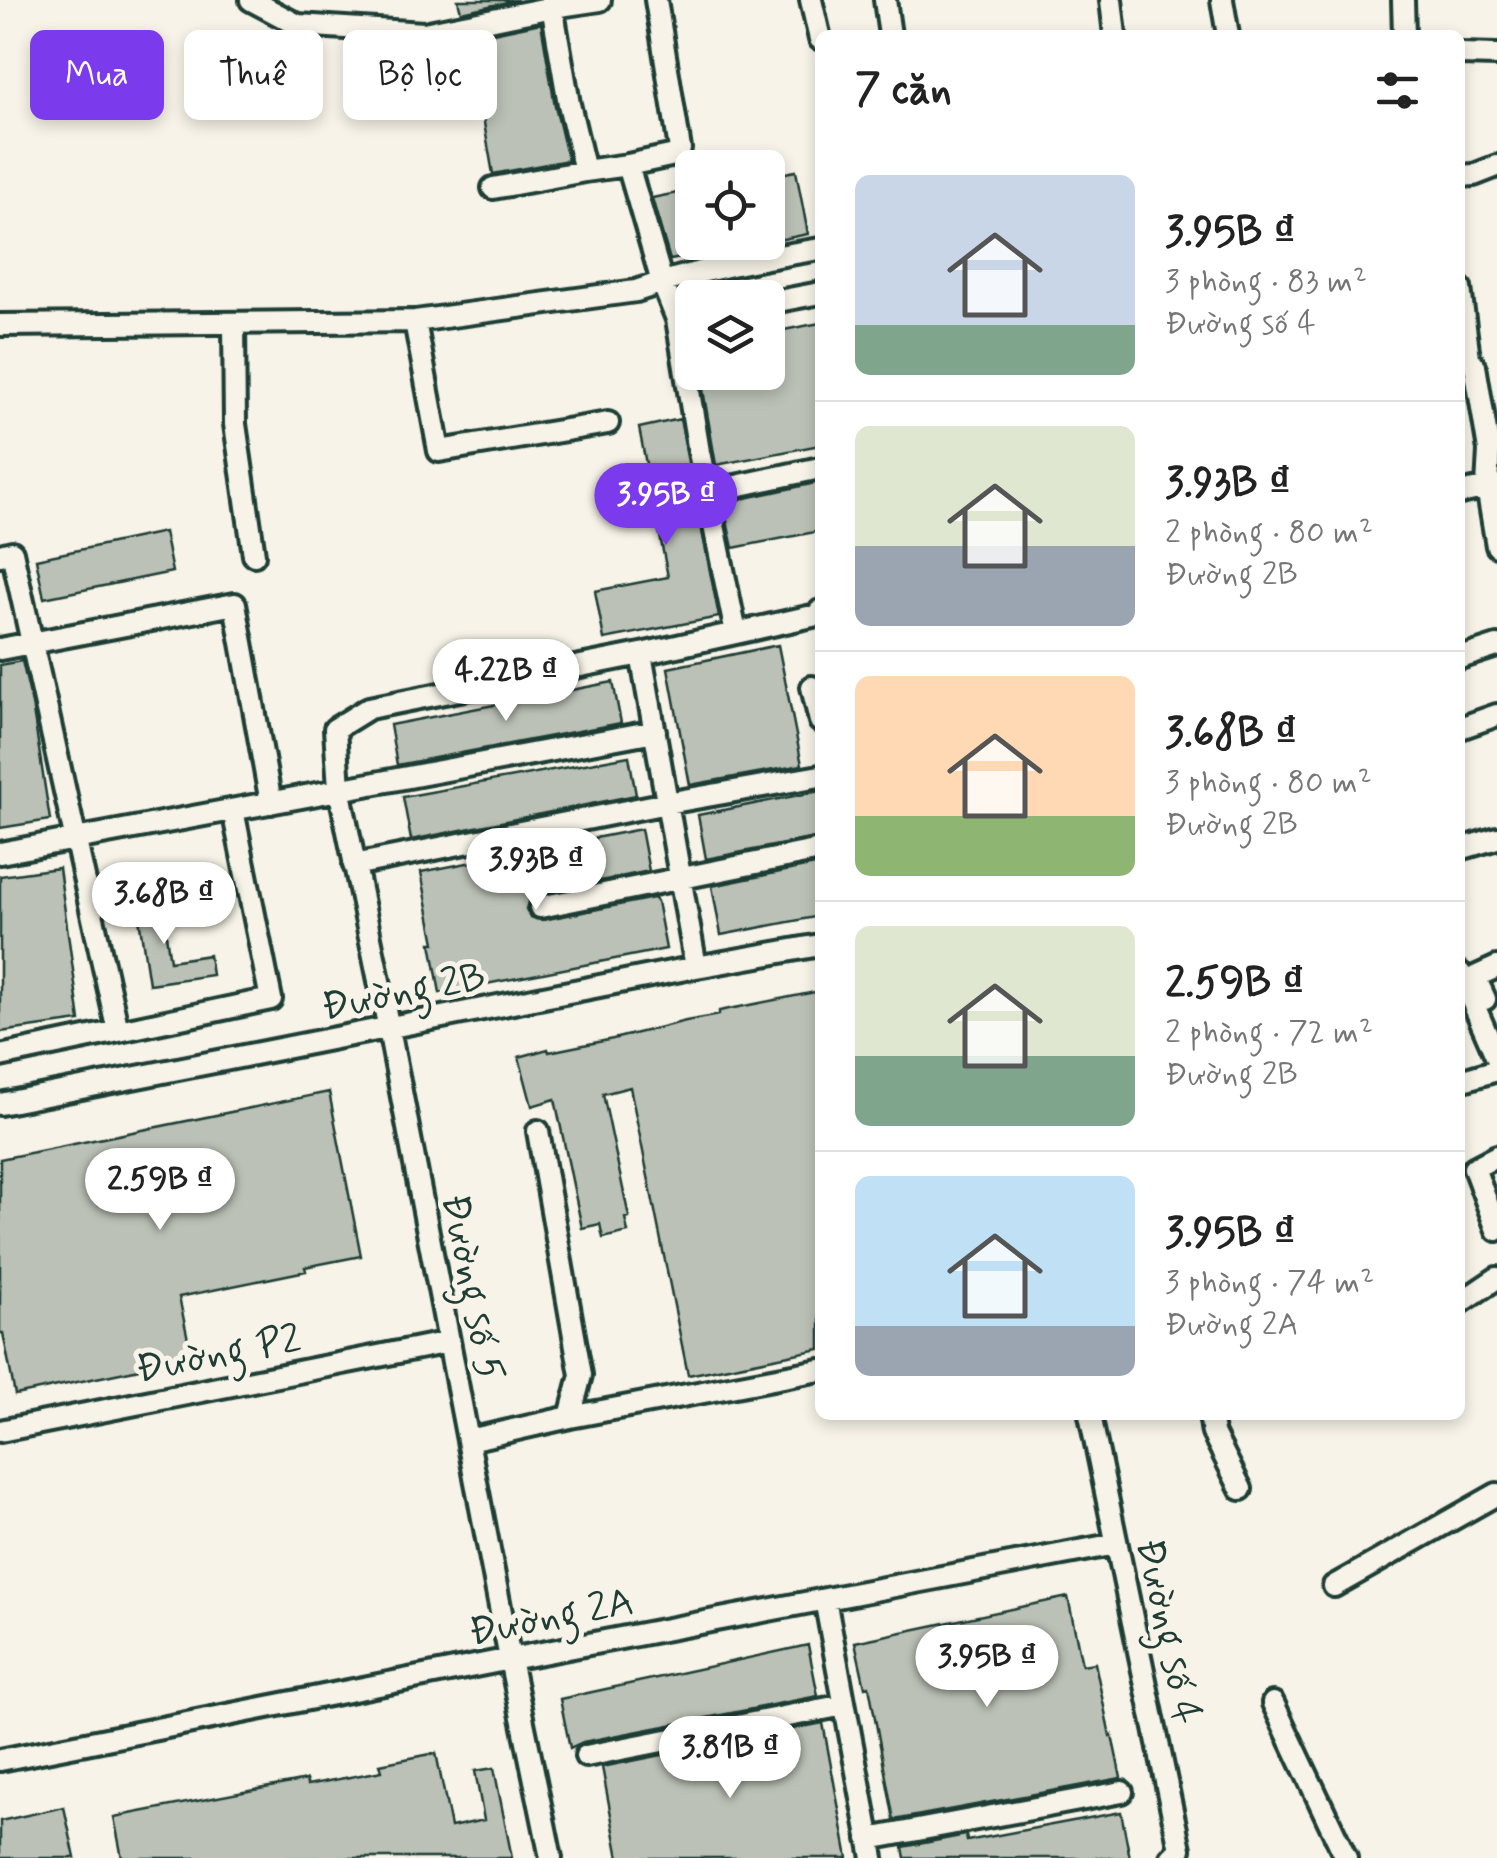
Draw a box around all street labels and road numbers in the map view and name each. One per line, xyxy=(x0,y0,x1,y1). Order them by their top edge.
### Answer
street label: Đường 2B xyxy=(317,952,491,1038)
street label: Đường số 5 xyxy=(424,1190,515,1386)
street label: Đường P2 xyxy=(132,1314,306,1400)
street label: Đường số 4 xyxy=(1118,1534,1212,1730)
street label: Đường 2A xyxy=(465,1577,639,1663)

